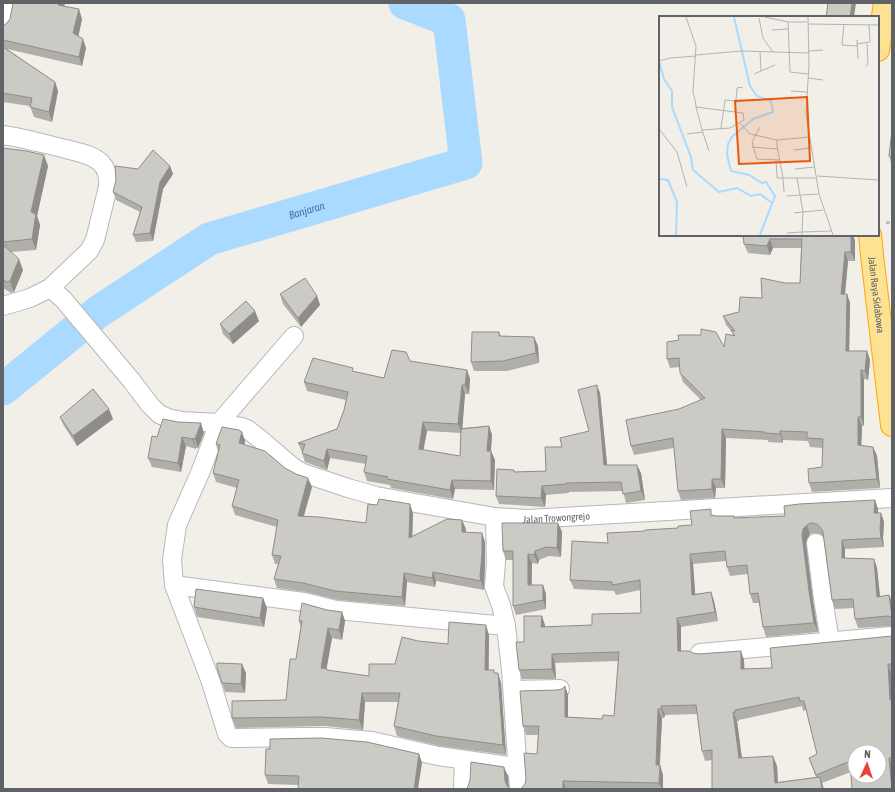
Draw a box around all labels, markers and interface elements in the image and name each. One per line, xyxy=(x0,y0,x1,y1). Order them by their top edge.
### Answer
inset map xyxy=(659,16,879,236)
water label: Banjaran xyxy=(287,199,327,221)
street label: Jalan Raya Sidabowa xyxy=(866,256,886,334)
street label: Jalan Trowongrejo xyxy=(523,510,591,525)
north arrow xyxy=(847,744,887,784)
text: N xyxy=(864,748,871,760)

